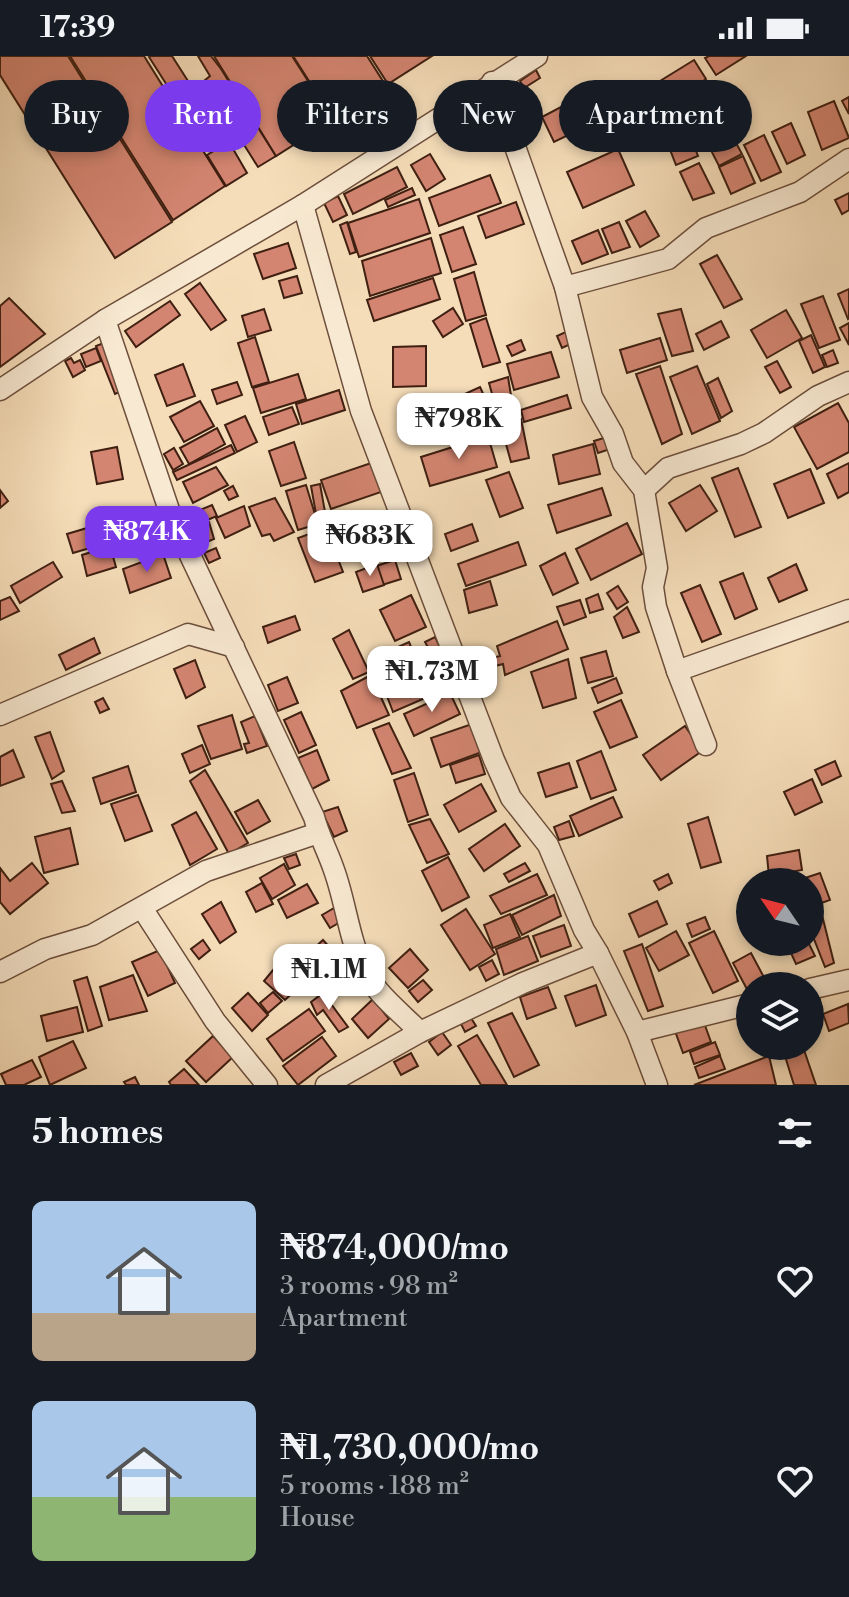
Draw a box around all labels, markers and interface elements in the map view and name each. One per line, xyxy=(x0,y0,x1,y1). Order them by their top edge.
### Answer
text: 17:39 xyxy=(40,9,115,47)
chip: Buy xyxy=(24,80,129,152)
chip: Rent xyxy=(145,80,261,152)
chip: Filters xyxy=(277,80,417,152)
chip: New xyxy=(433,80,543,152)
chip: Apartment xyxy=(559,80,752,152)
pin: ₦798K xyxy=(403,393,515,461)
text: ₦798K xyxy=(415,403,503,435)
pin: ₦874K xyxy=(91,506,203,574)
pin: ₦683K xyxy=(314,510,426,578)
text: ₦874K xyxy=(103,516,191,548)
text: ₦683K xyxy=(326,520,415,552)
pin: ₦1.73M xyxy=(367,646,497,714)
text: ₦1.73M xyxy=(385,656,479,688)
north arrow xyxy=(736,868,824,956)
map controls xyxy=(736,868,824,1060)
pin: ₦1.1M xyxy=(273,944,385,1012)
text: ₦1.1M xyxy=(291,954,367,986)
button: layers xyxy=(736,972,824,1060)
icon: filters xyxy=(773,1111,817,1155)
text: 5 homes xyxy=(32,1112,163,1154)
text: ₦874,000/mo xyxy=(280,1228,509,1270)
icon: home xyxy=(96,1233,192,1329)
icon: heart xyxy=(773,1259,817,1303)
text: 3 rooms · 98 m² xyxy=(280,1270,458,1302)
text: Apartment xyxy=(280,1302,408,1334)
text: ₦1,730,000/mo xyxy=(280,1428,539,1470)
icon: home xyxy=(96,1433,192,1529)
icon: heart xyxy=(773,1459,817,1503)
text: 5 rooms · 188 m² xyxy=(280,1470,469,1502)
text: House xyxy=(280,1502,355,1534)

